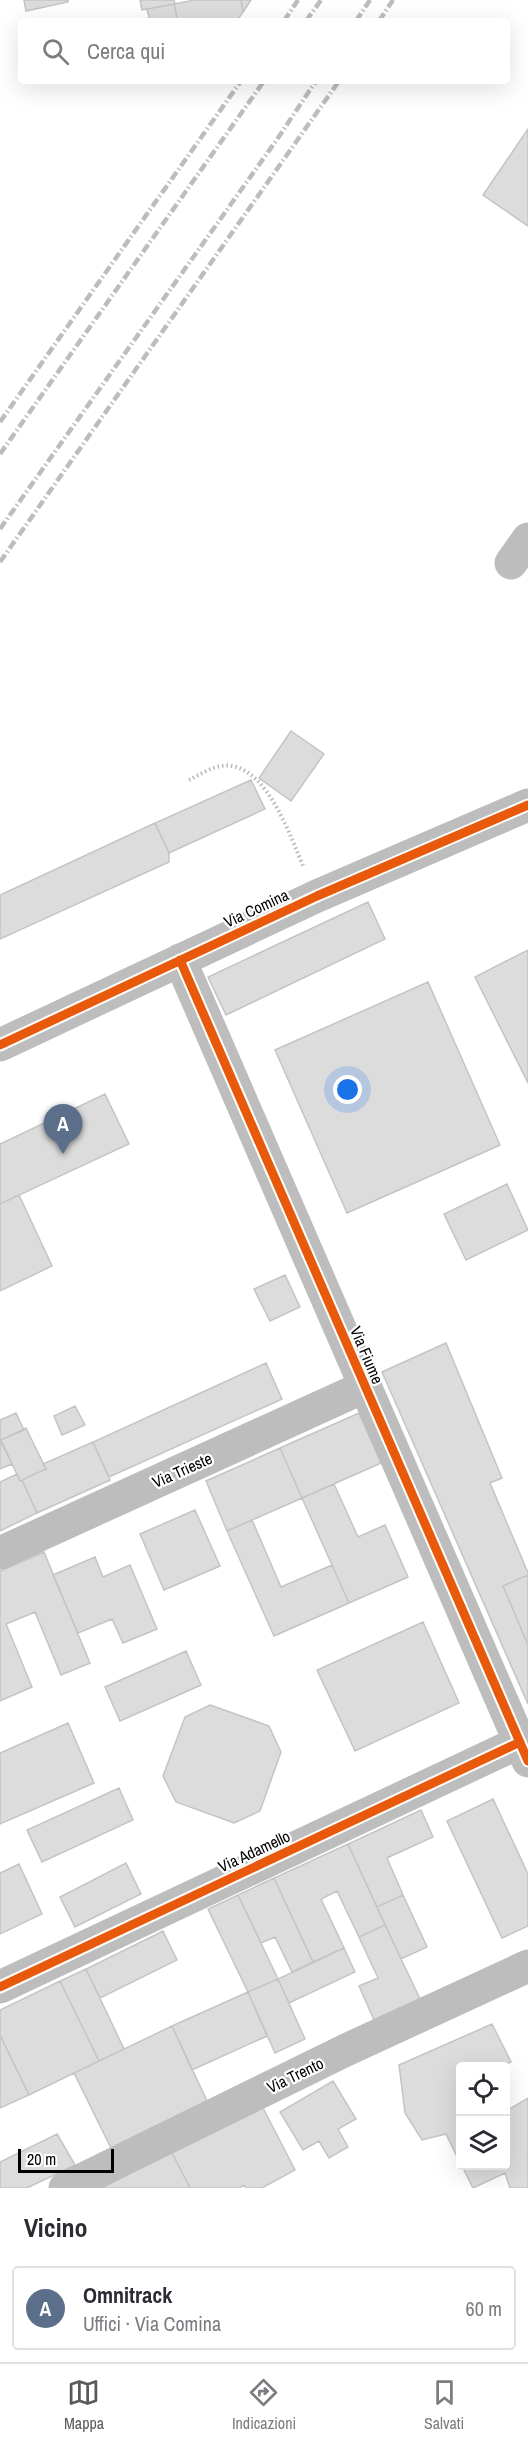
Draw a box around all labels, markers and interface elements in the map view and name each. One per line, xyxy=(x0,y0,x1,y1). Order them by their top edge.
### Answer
search box xyxy=(18,18,510,84)
icon: search xyxy=(39,35,72,68)
text: Cerca qui xyxy=(87,36,165,66)
street label: Via Comina xyxy=(220,883,293,933)
your location xyxy=(333,1075,362,1104)
pin: A xyxy=(44,1104,82,1154)
street label: Via Fiume xyxy=(345,1323,389,1387)
street label: Via Trieste xyxy=(149,1447,215,1493)
street label: Via Adamello xyxy=(214,1825,294,1877)
street label: Via Trento xyxy=(263,2052,327,2098)
map controls xyxy=(456,2062,510,2170)
button: locate xyxy=(456,2062,510,2116)
button: layers xyxy=(456,2116,510,2170)
scale bar xyxy=(18,2146,114,2174)
text: 20 m xyxy=(27,2148,56,2170)
text: Vicino xyxy=(24,2210,88,2245)
text: Omnitrack xyxy=(83,2280,172,2310)
text: A xyxy=(40,2295,51,2322)
text: 60 m xyxy=(466,2295,502,2322)
text: Uffici · Via Comina xyxy=(83,2310,221,2337)
tab: Mappa xyxy=(64,2376,104,2434)
tab: Indicazioni xyxy=(232,2376,296,2434)
tab: Salvati xyxy=(424,2376,464,2434)

